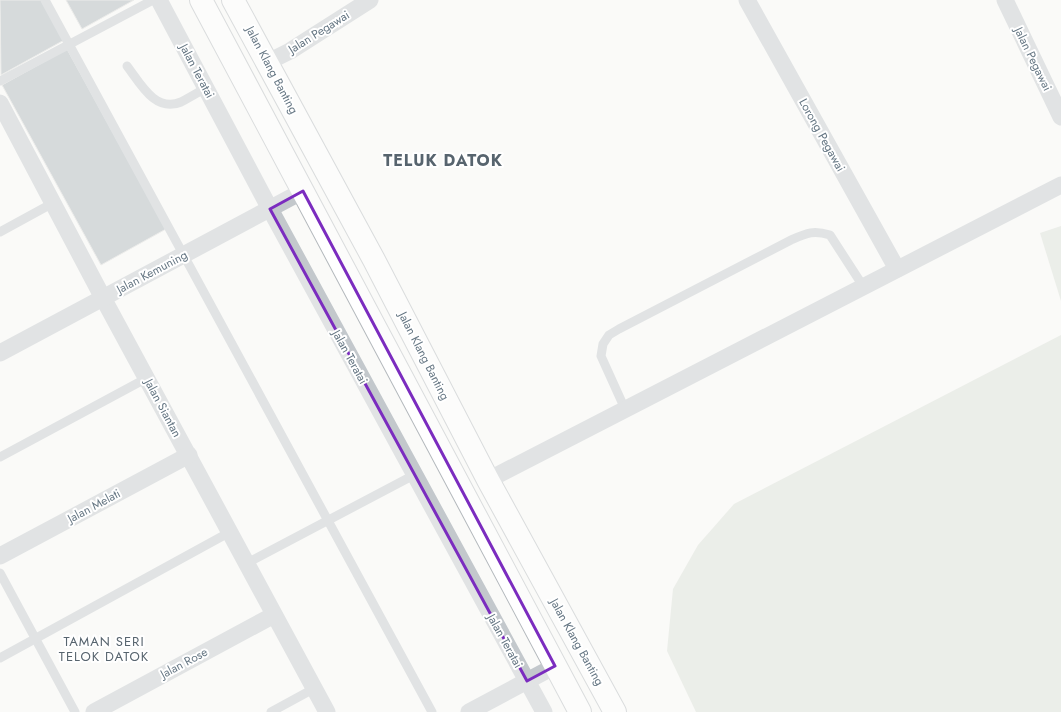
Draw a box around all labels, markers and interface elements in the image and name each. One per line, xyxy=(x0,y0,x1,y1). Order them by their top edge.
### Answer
street label: Jalan Pegawai xyxy=(283,6,353,59)
street label: Jalan Klang Banting xyxy=(240,21,303,117)
street label: Jalan Pegawai xyxy=(1009,22,1056,94)
street label: Jalan Teratai xyxy=(174,39,219,101)
street label: Lorong Pegawai xyxy=(794,95,850,175)
district label: TELUK DATOK xyxy=(383,149,503,172)
street label: Jalan Kemuning xyxy=(112,246,191,299)
street label: Jalan Klang Banting xyxy=(393,307,454,403)
street label: Jalan Teratai xyxy=(327,325,372,387)
street label: Jalan Siantan xyxy=(139,374,186,440)
street label: Jalan Melati xyxy=(63,485,124,528)
street label: Jalan Klang Banting xyxy=(545,593,608,689)
street label: Jalan Teratai xyxy=(482,609,527,671)
district label: TAMAN SERI TELOK DATOK xyxy=(59,632,149,666)
street label: Jalan Rose xyxy=(155,643,211,684)

